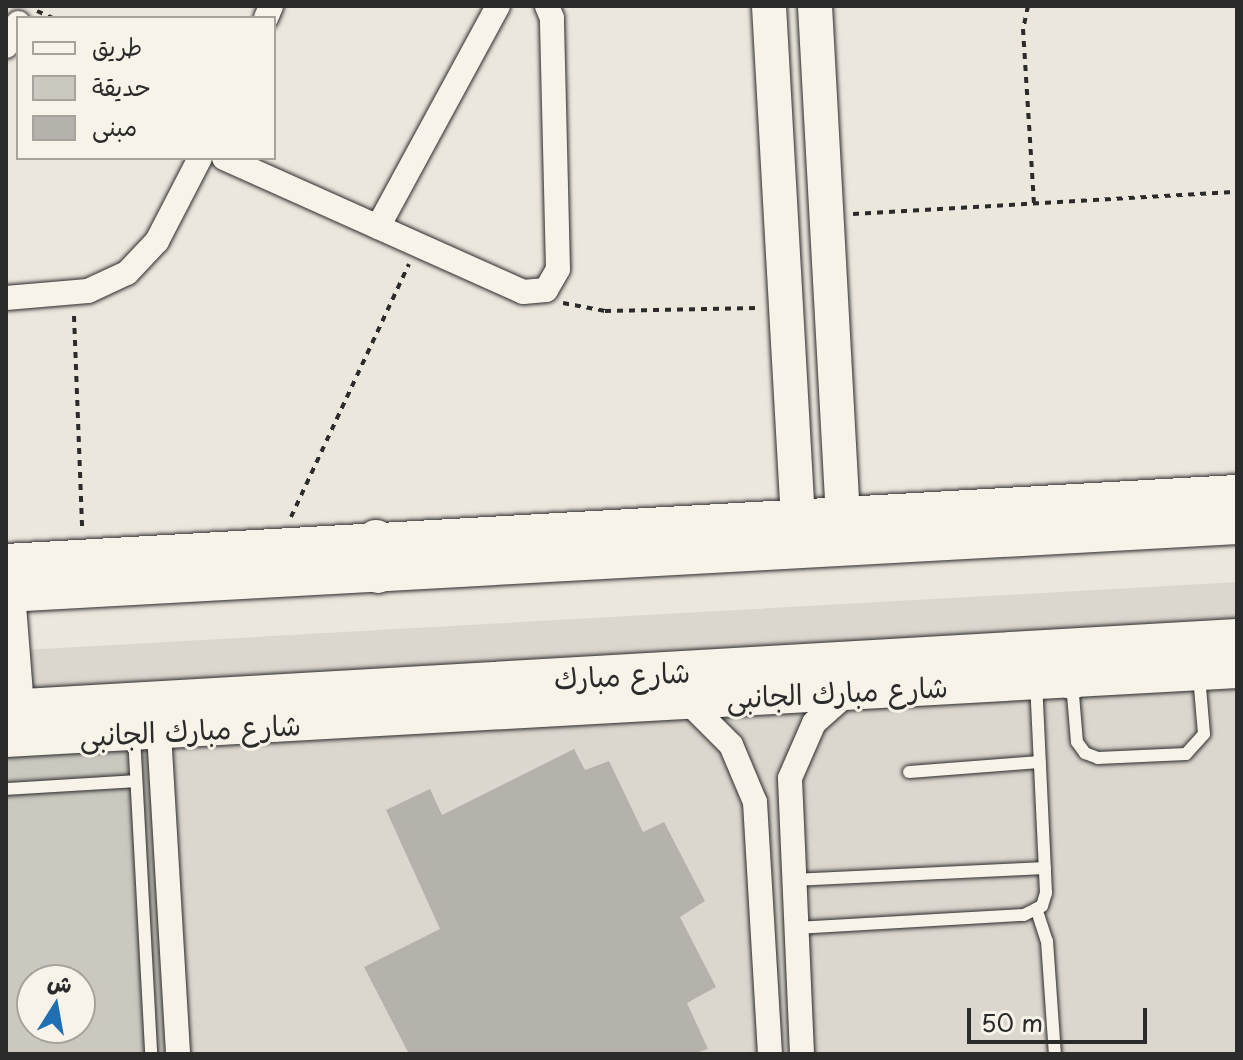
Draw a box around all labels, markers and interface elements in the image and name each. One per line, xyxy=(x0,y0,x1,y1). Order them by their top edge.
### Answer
legend xyxy=(16,16,276,160)
text: طريق xyxy=(92,28,142,64)
text: حديقة xyxy=(92,68,151,104)
text: مبنى xyxy=(92,108,137,144)
street label: شارع مبارك xyxy=(553,655,691,695)
street label: شارع مبارك الجانبى xyxy=(725,669,949,715)
street label: شارع مبارك الجانبى xyxy=(78,707,302,753)
text: ش xyxy=(45,963,75,1000)
north arrow xyxy=(16,964,96,1044)
scale bar xyxy=(971,992,1151,1042)
text: 50 m xyxy=(981,1004,1043,1040)

